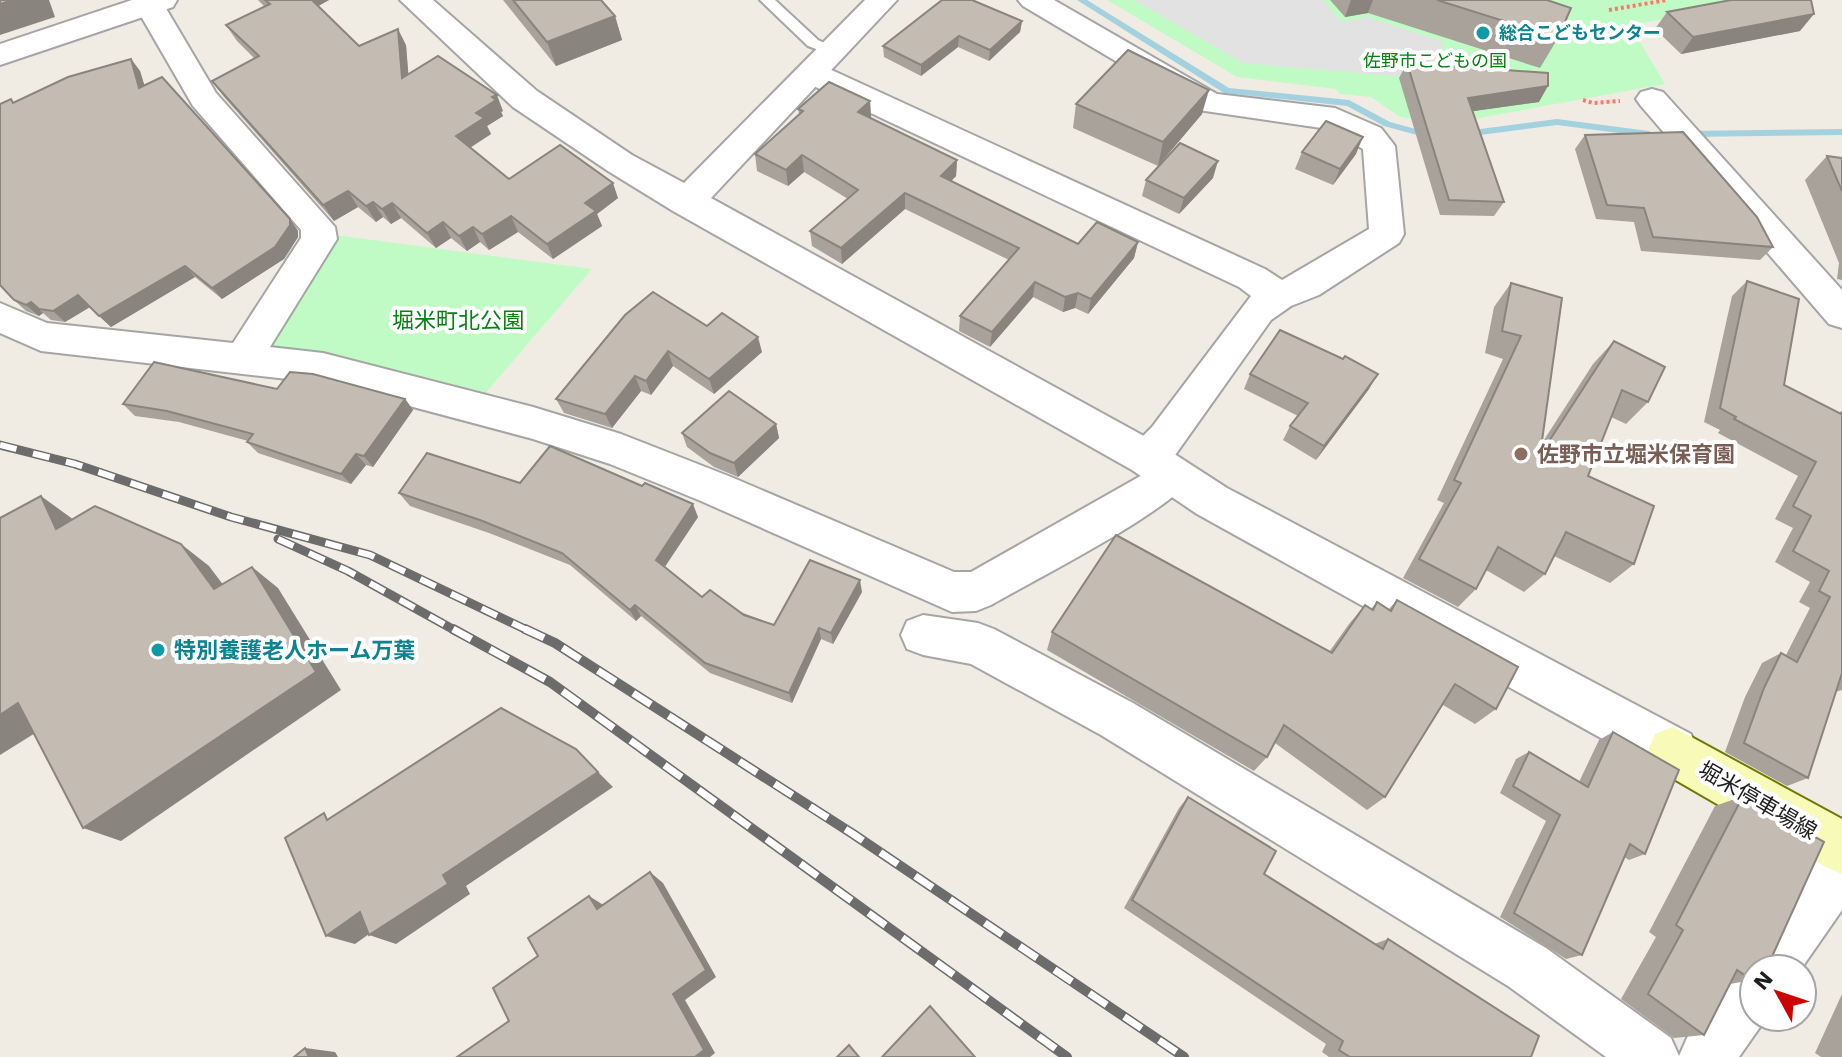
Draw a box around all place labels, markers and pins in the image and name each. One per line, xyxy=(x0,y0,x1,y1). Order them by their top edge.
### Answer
place label: 総合こどもセンター xyxy=(1499,22,1661,43)
marker: 総合こどもセンター xyxy=(1474,24,1492,42)
place label: 佐野市立堀米保育園 xyxy=(1537,442,1735,467)
marker: 佐野市立堀米保育園 xyxy=(1512,445,1530,463)
place label: 特別養護老人ホーム万葉 xyxy=(174,638,415,663)
marker: 特別養護老人ホーム万葉 xyxy=(149,641,167,659)

